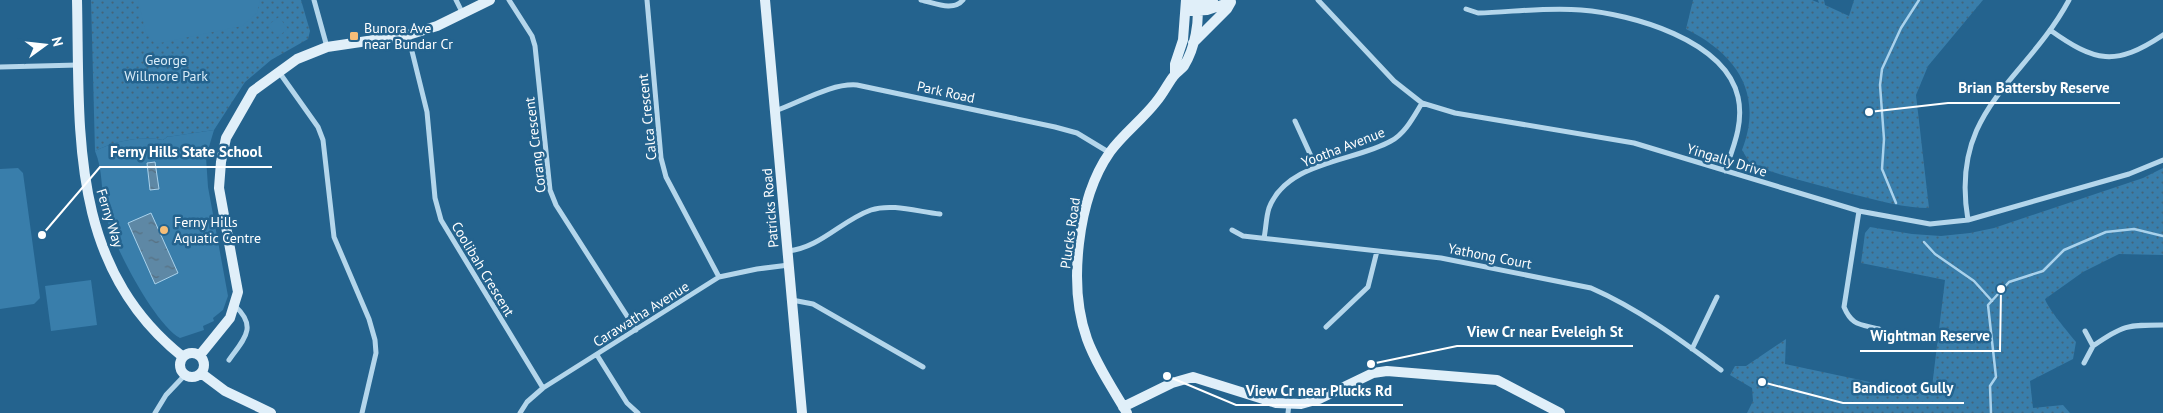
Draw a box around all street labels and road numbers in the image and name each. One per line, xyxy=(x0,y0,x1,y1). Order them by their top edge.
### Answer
street label: Calca Crescent xyxy=(633,73,660,161)
street label: Park Road xyxy=(915,77,977,107)
street label: Corang Crescent xyxy=(520,96,550,194)
street label: Yootha Avenue xyxy=(1299,123,1387,171)
street label: Yingally Drive xyxy=(1685,139,1769,181)
street label: Patricks Road xyxy=(758,167,782,249)
street label: Ferny Way xyxy=(93,186,128,250)
street label: Plucks Road xyxy=(1056,196,1084,270)
street label: Coolibah Crescent xyxy=(448,218,518,320)
street label: Yathong Court xyxy=(1447,239,1534,273)
street label: Carawatha Avenue xyxy=(590,277,692,351)

